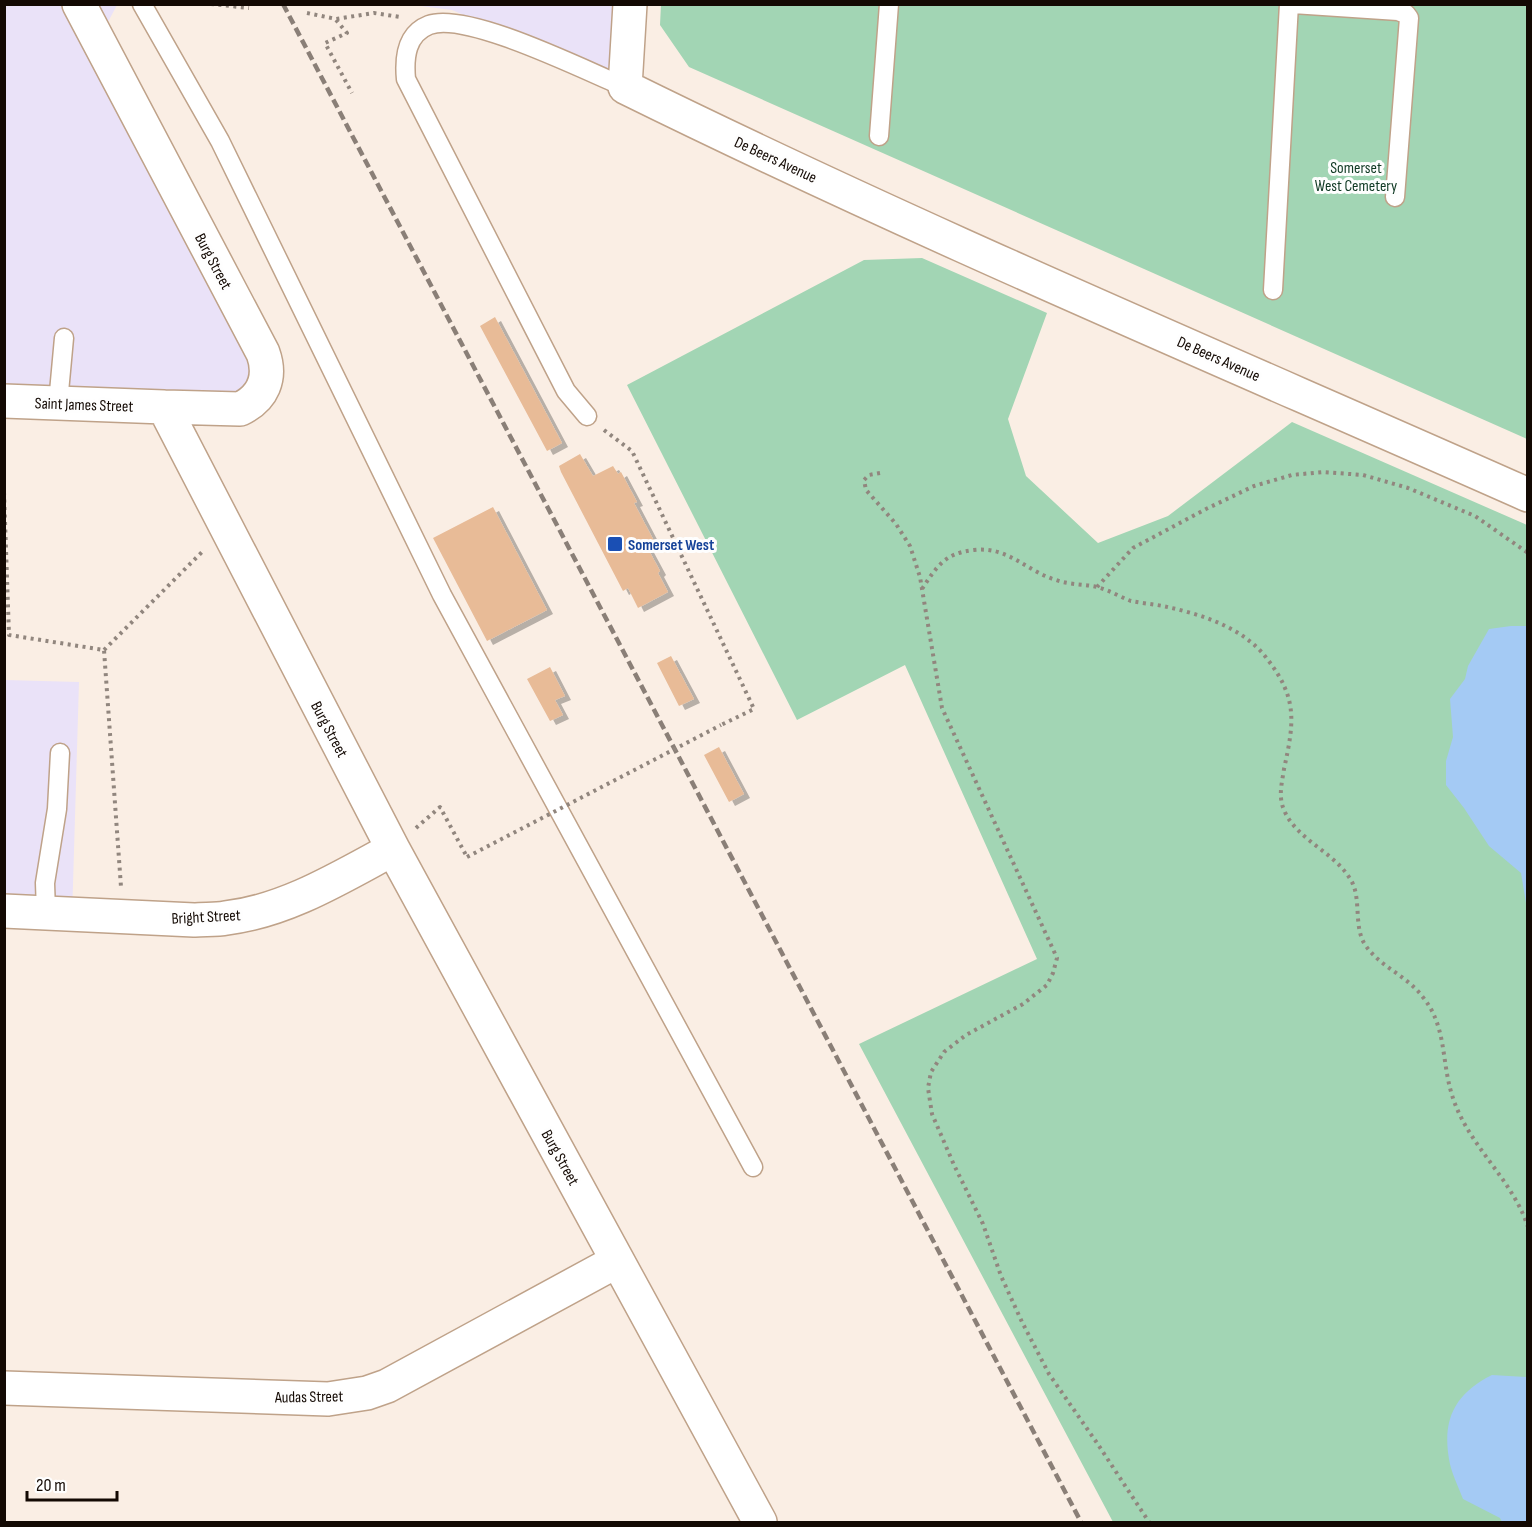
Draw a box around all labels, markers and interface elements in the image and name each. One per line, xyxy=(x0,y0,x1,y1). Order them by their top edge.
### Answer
street label: De Beers Avenue xyxy=(731,133,820,188)
park label: Somerset West Cemetery xyxy=(1315,159,1397,196)
street label: Burg Street xyxy=(190,230,235,293)
street label: De Beers Avenue xyxy=(1174,333,1263,386)
street label: Saint James Street xyxy=(34,394,134,417)
marker: Somerset West xyxy=(606,535,624,553)
place label: Somerset West xyxy=(628,536,714,555)
street label: Burg Street xyxy=(306,698,351,761)
street label: Bright Street xyxy=(171,906,241,929)
street label: Burg Street xyxy=(537,1127,583,1189)
street label: Audas Street xyxy=(274,1387,344,1408)
scale bar xyxy=(27,1464,117,1502)
text: 20 m xyxy=(36,1475,66,1496)

